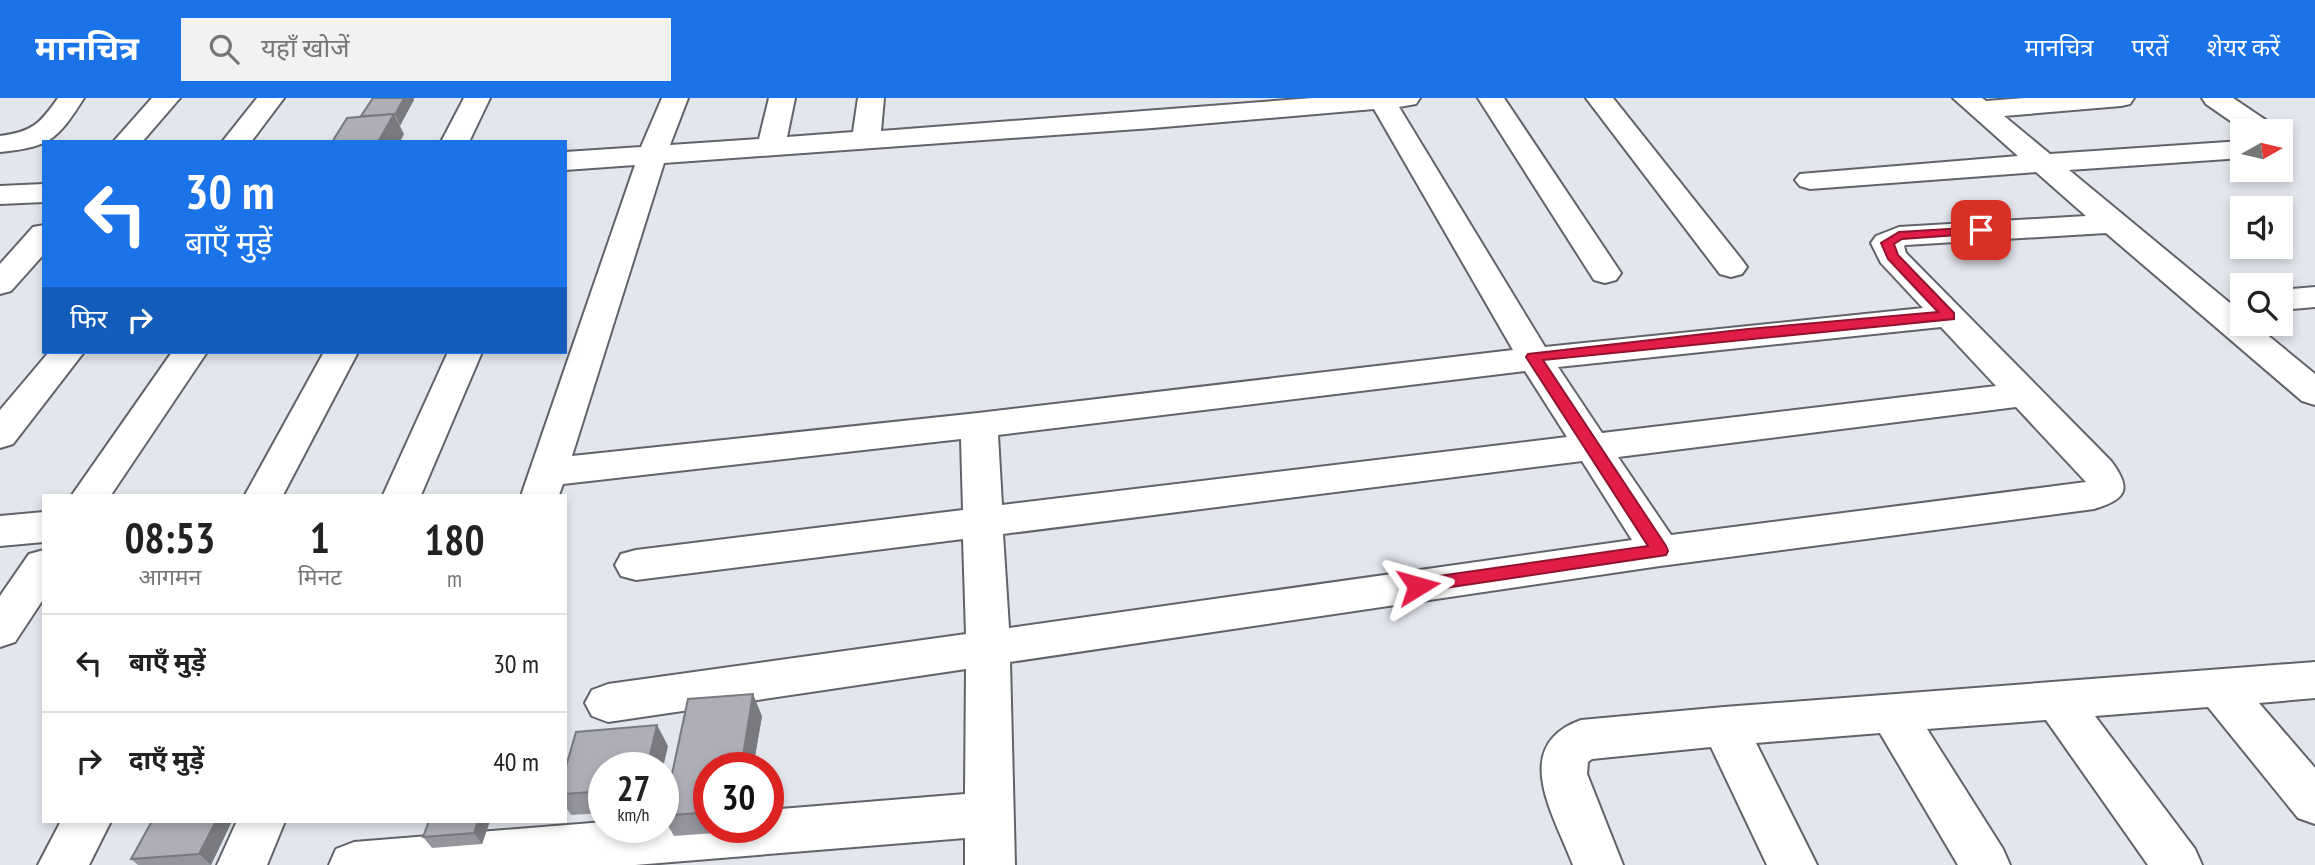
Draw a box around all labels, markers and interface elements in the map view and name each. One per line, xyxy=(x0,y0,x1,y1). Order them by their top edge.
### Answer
search box xyxy=(181,18,671,81)
text: मानचित्र xyxy=(35,26,139,69)
icon: search xyxy=(205,30,243,68)
text: यहाँ खोजें xyxy=(261,31,349,64)
text: मानचित्र xyxy=(2025,32,2093,63)
text: परतें xyxy=(2131,32,2169,63)
text: शेयर करें xyxy=(2207,32,2280,63)
north arrow xyxy=(2230,119,2292,182)
map controls xyxy=(2230,119,2293,336)
text: 30 m xyxy=(185,159,274,223)
icon: left xyxy=(70,168,161,259)
button: sound xyxy=(2230,196,2293,259)
pin xyxy=(1951,200,2011,260)
icon: arrive xyxy=(1962,211,2000,249)
text: बाएँ मुड़ें xyxy=(185,221,272,263)
button: search xyxy=(2230,273,2293,336)
icon: right xyxy=(121,301,159,339)
text: फिर xyxy=(70,302,107,335)
text: 08:53 xyxy=(124,510,215,565)
text: 1 xyxy=(310,510,330,565)
text: 180 xyxy=(424,512,485,567)
position arrow xyxy=(1381,549,1455,623)
text: आगमन xyxy=(138,562,201,591)
text: मिनट xyxy=(298,562,342,591)
text: m xyxy=(447,564,462,593)
icon: left xyxy=(70,644,108,682)
text: बाएँ मुड़ें xyxy=(129,645,206,678)
text: 30 m xyxy=(493,647,539,680)
icon: right xyxy=(70,742,108,780)
text: दाएँ मुड़ें xyxy=(129,743,204,776)
text: 40 m xyxy=(493,745,539,778)
speed limit sign: 30 xyxy=(693,752,784,843)
text: 27 xyxy=(617,765,650,811)
text: km/h xyxy=(618,803,649,826)

